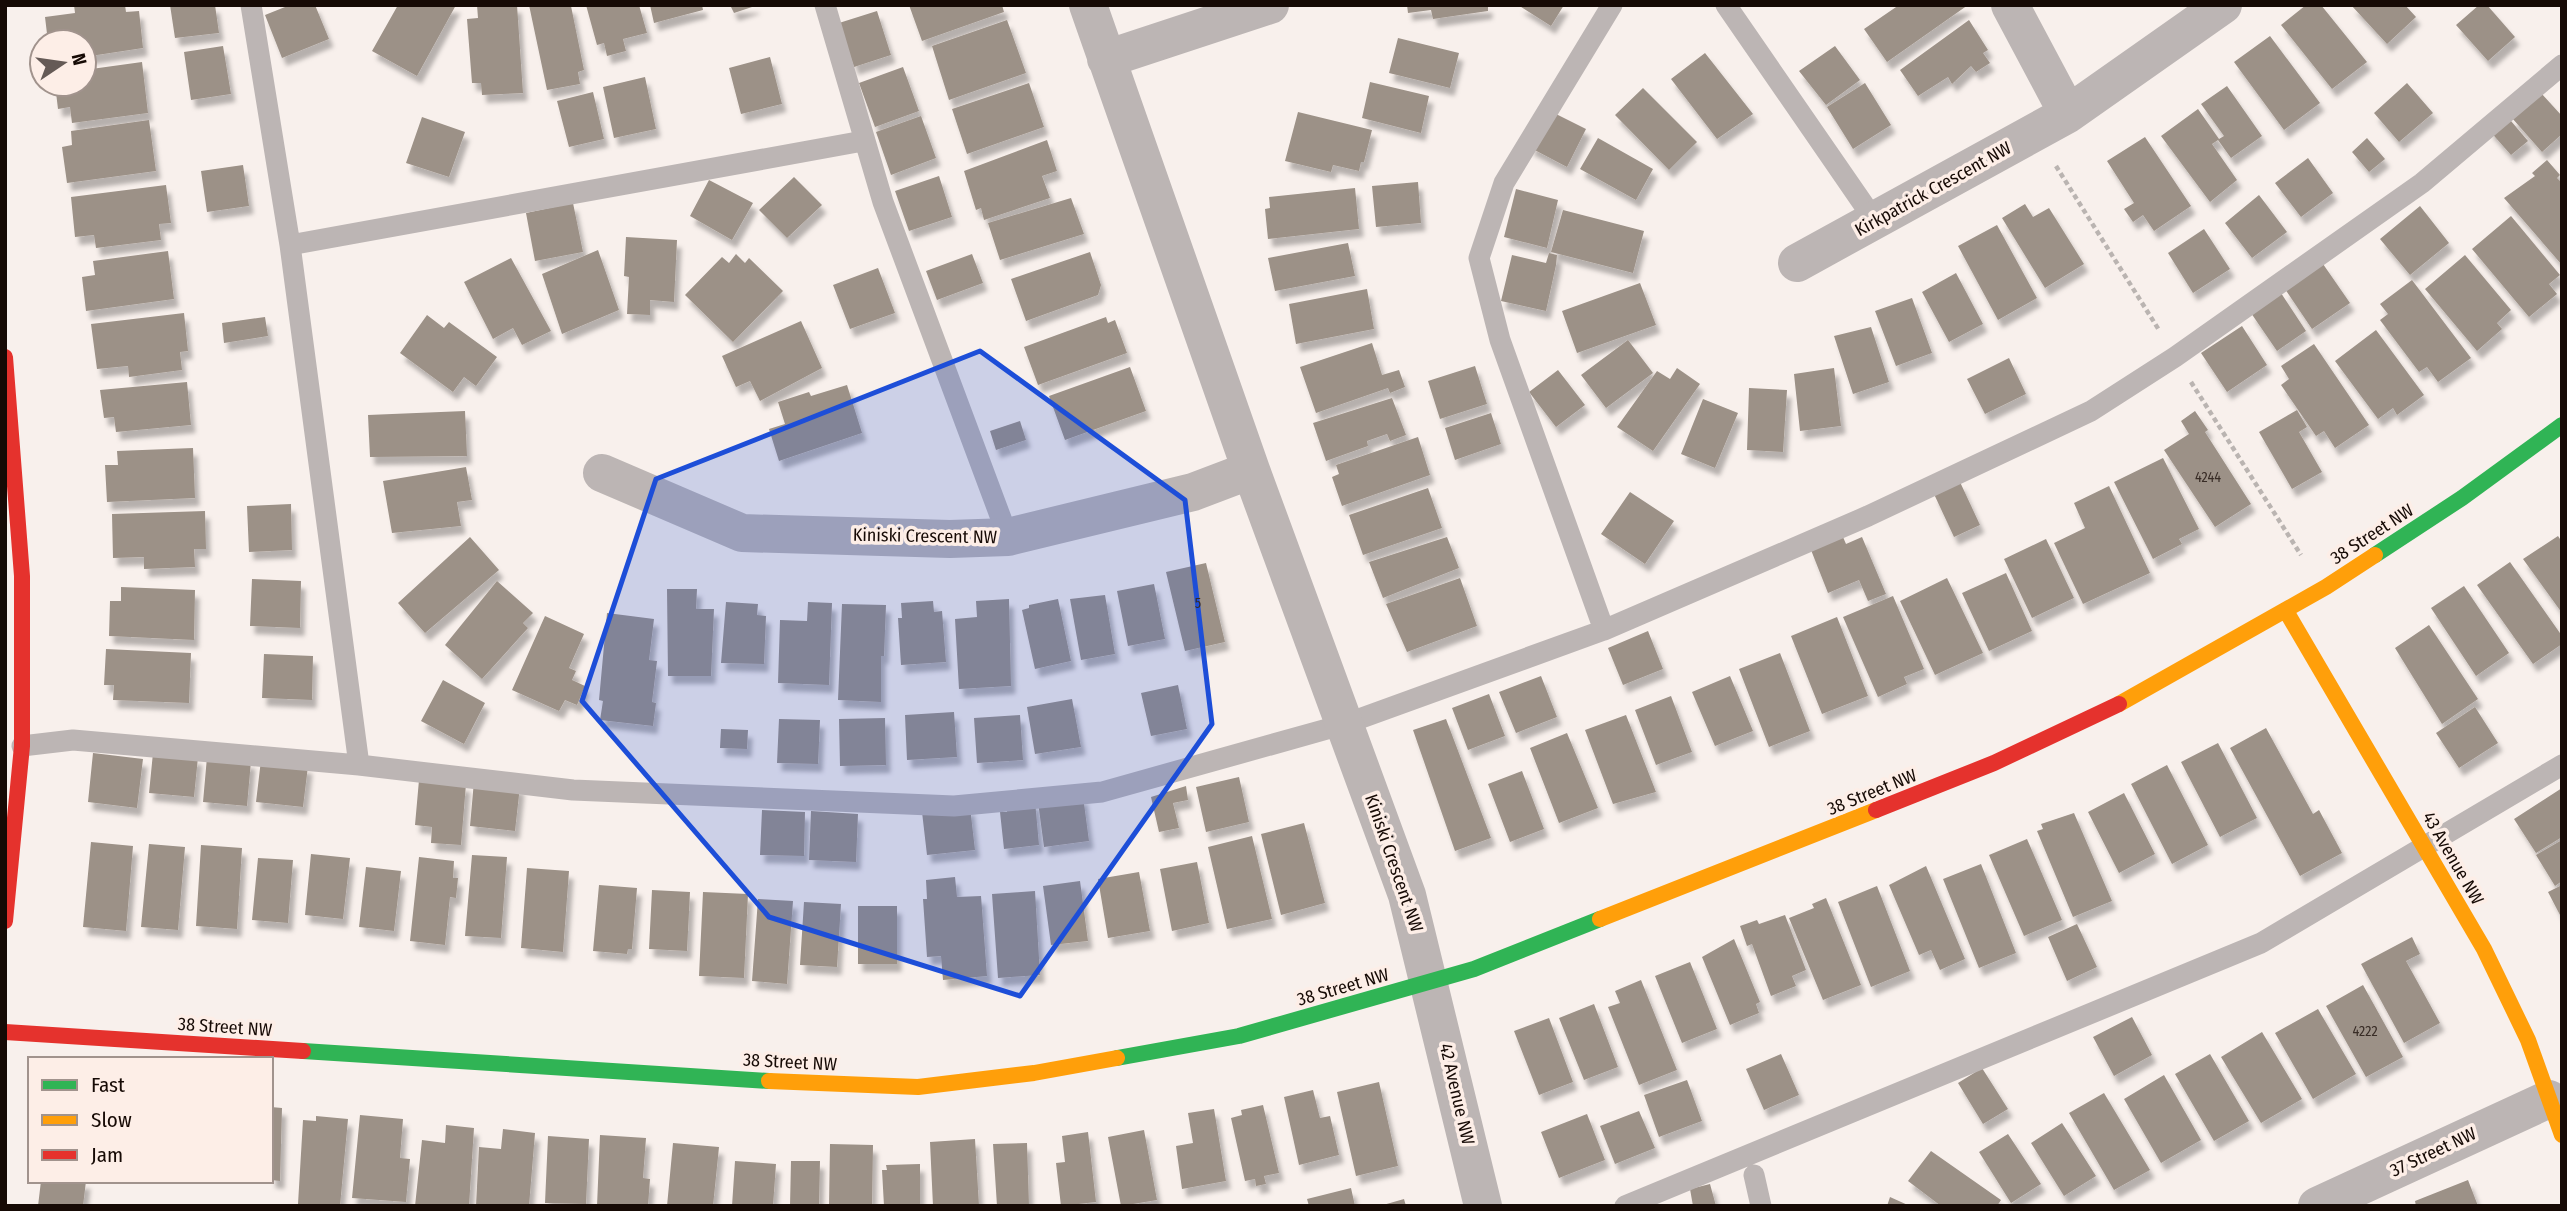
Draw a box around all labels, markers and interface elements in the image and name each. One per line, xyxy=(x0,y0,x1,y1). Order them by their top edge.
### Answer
north arrow xyxy=(28,28,98,98)
text: N xyxy=(67,51,92,67)
street label: Kirkpatrick Crescent NW xyxy=(1851,137,2016,241)
house number: 4244 xyxy=(2195,469,2221,486)
street label: 38 Street NW xyxy=(2326,499,2418,569)
street label: Kiniski Crescent NW xyxy=(853,524,998,548)
house number: 5 xyxy=(1195,595,1201,612)
street label: 38 Street NW xyxy=(1824,764,1920,820)
street label: Kiniski Crescent NW xyxy=(1360,791,1428,935)
street label: 43 Avenue NW xyxy=(2418,808,2489,909)
street label: 38 Street NW xyxy=(1295,963,1392,1011)
street label: 38 Street NW xyxy=(177,1013,273,1041)
house number: 4222 xyxy=(2352,1023,2378,1040)
street label: 42 Avenue NW xyxy=(1435,1041,1479,1147)
street label: 38 Street NW xyxy=(742,1049,838,1075)
legend xyxy=(28,1057,273,1183)
text: Fast xyxy=(91,1072,125,1098)
text: Slow xyxy=(91,1107,132,1133)
street label: 37 Street NW xyxy=(2386,1122,2480,1182)
text: Jam xyxy=(91,1142,123,1168)

